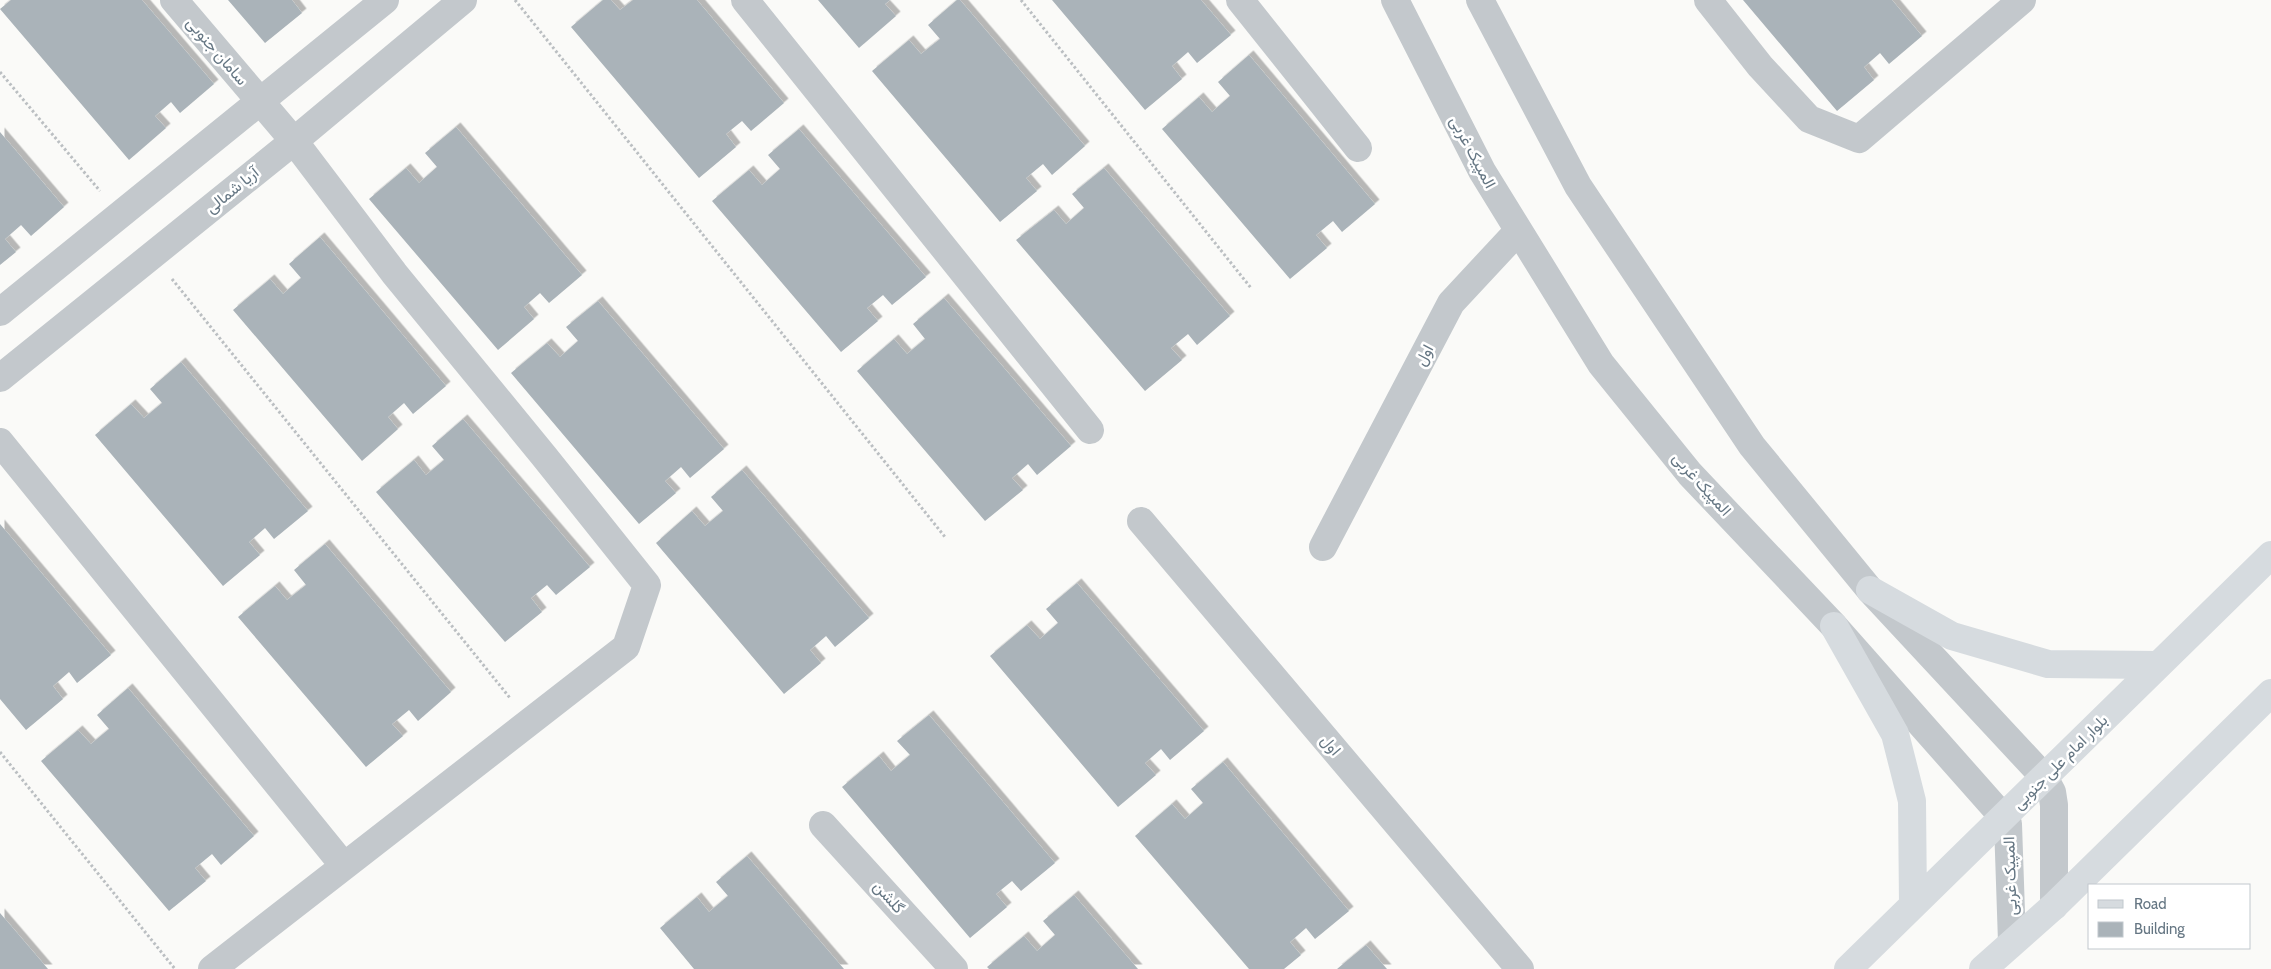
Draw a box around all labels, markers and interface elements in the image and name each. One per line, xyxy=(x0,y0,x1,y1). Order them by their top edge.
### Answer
street label: سامان جنوبی xyxy=(182,13,252,89)
street label: المپیک غربی xyxy=(1444,113,1500,192)
street label: آریا شمالی xyxy=(202,162,264,218)
street label: اول xyxy=(1411,341,1438,369)
street label: المپیک غربی xyxy=(1667,448,1736,521)
street label: بلوار امام علی جنوبی xyxy=(2009,711,2112,814)
street label: اول xyxy=(1316,731,1345,760)
street label: المپیک غربی xyxy=(1999,836,2023,916)
street label: گلشن xyxy=(869,877,909,918)
legend xyxy=(2088,884,2251,949)
text: Road xyxy=(2134,895,2167,913)
text: Building xyxy=(2134,920,2185,938)

